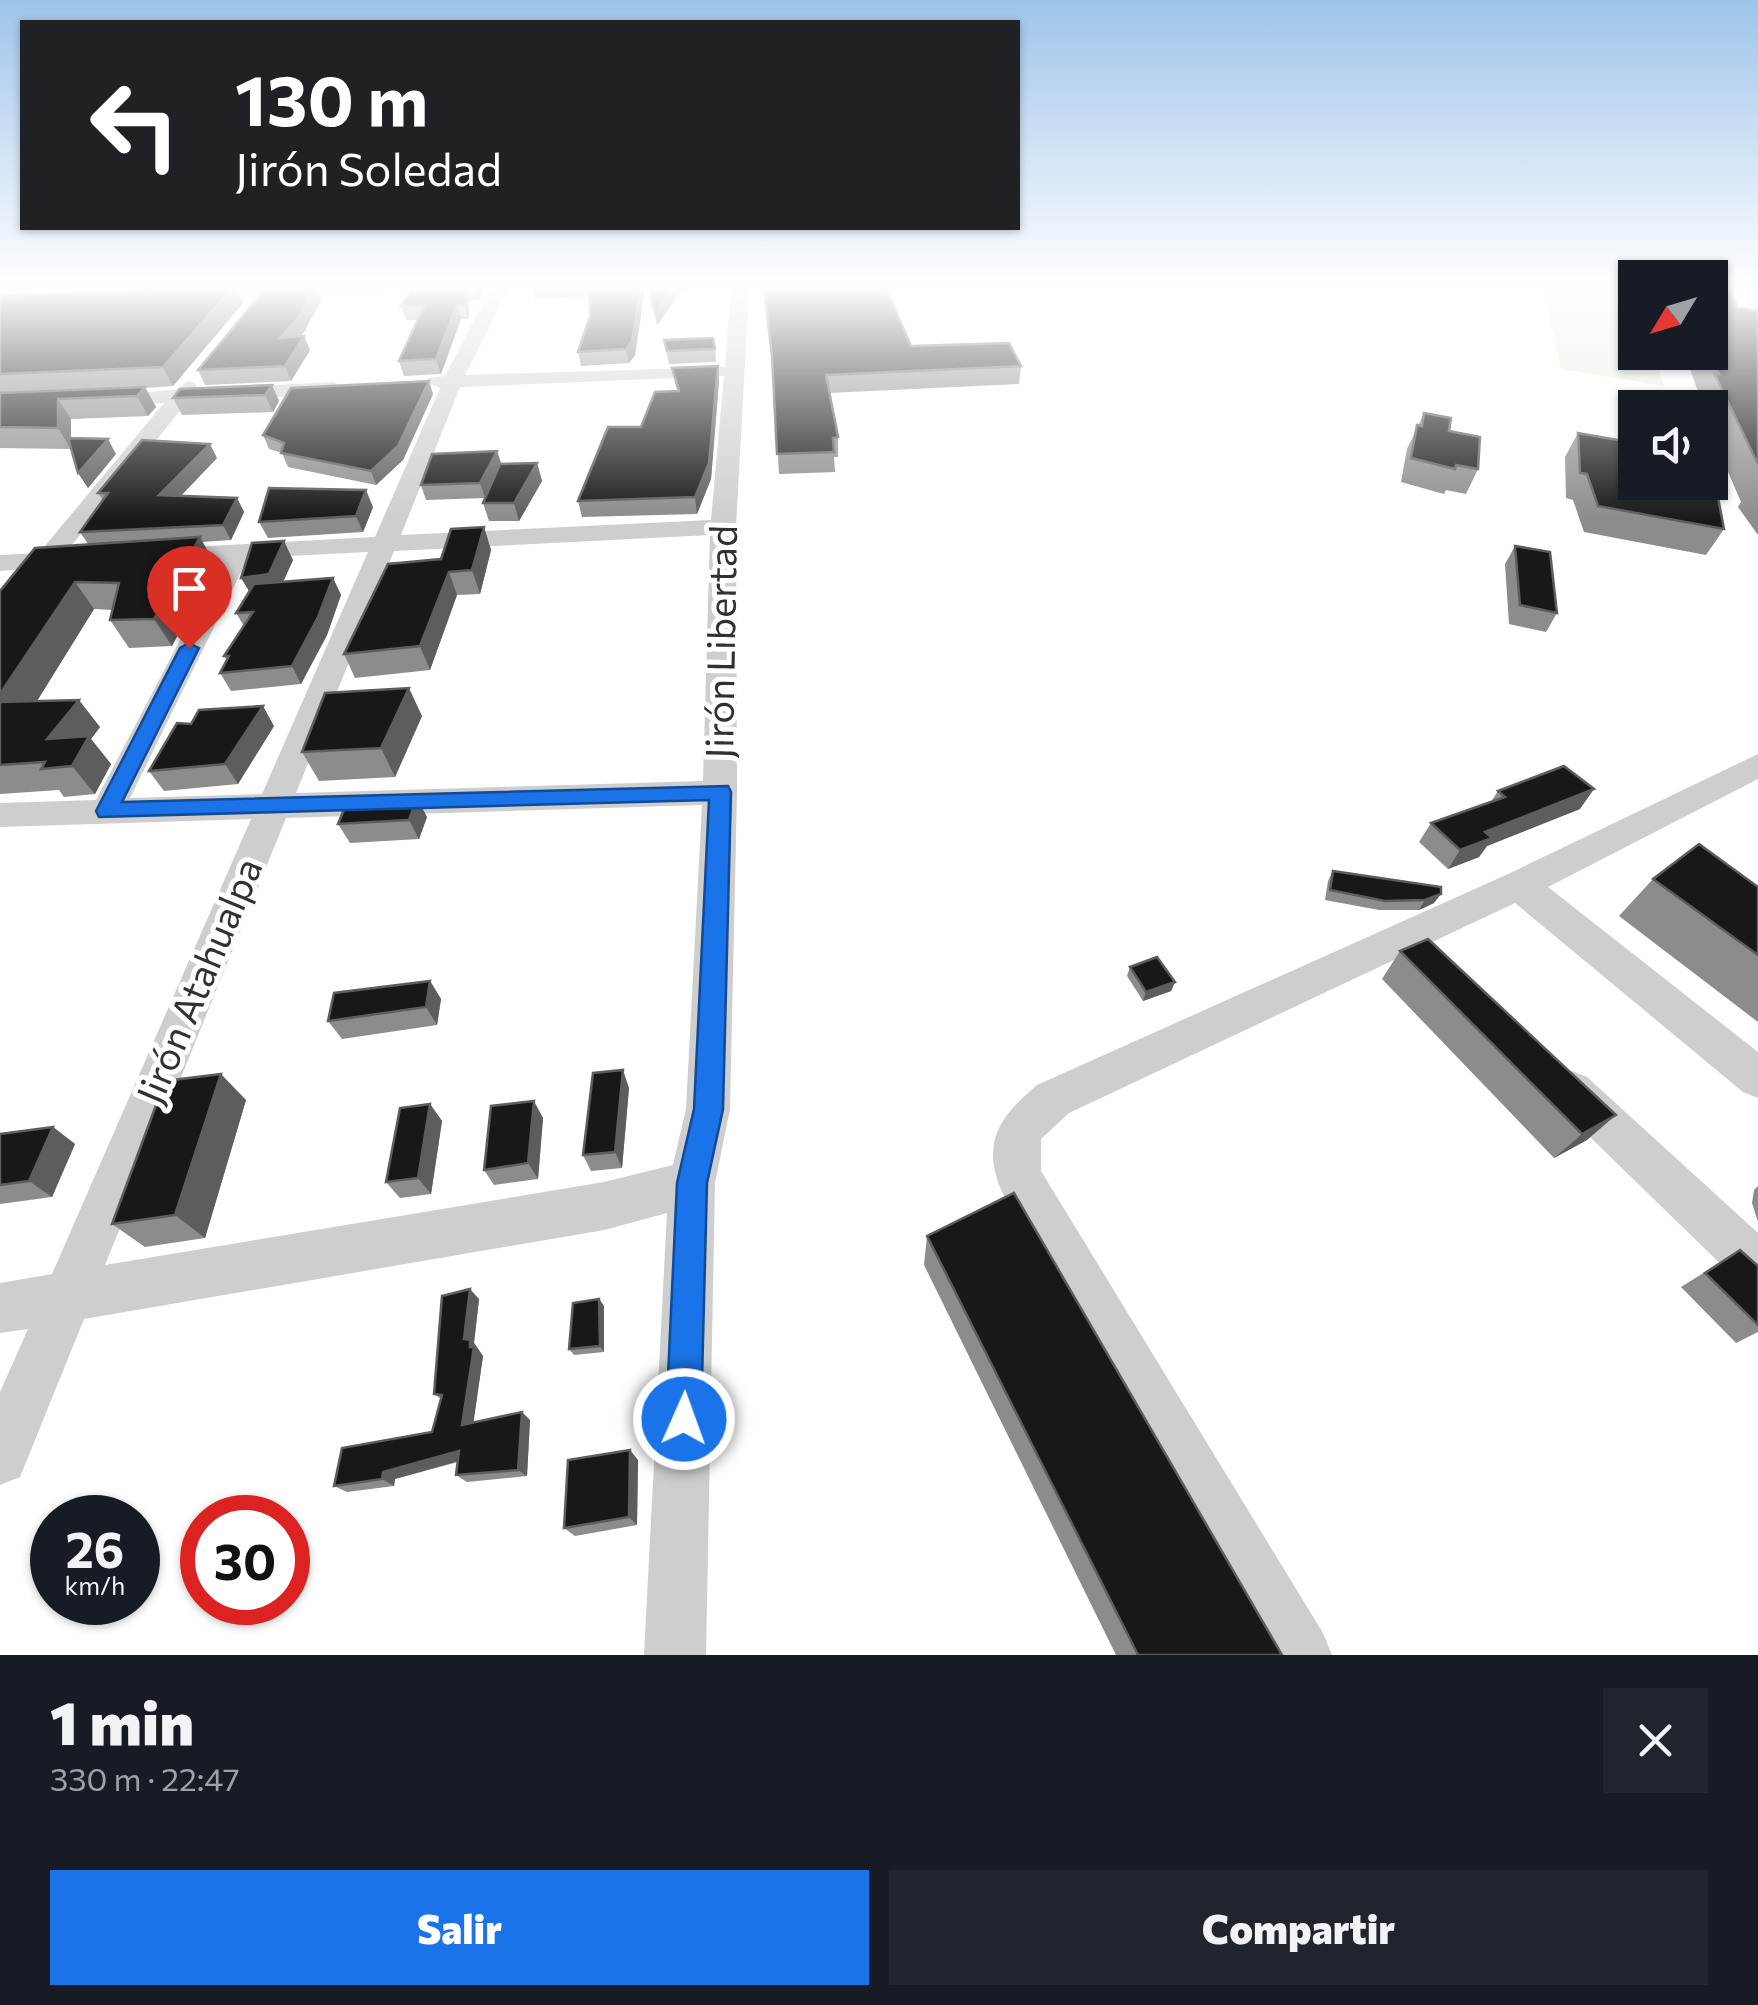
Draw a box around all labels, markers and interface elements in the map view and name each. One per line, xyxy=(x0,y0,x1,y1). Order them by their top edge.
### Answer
text: 130 m xyxy=(235,55,428,140)
icon: left xyxy=(70,60,200,190)
text: Jirón Soledad xyxy=(235,140,502,195)
north arrow xyxy=(1618,260,1728,370)
map controls xyxy=(1618,260,1728,500)
button: sound xyxy=(1618,390,1728,500)
street label: Jirón Libertad xyxy=(694,525,745,759)
pin xyxy=(147,546,232,649)
icon: arrive xyxy=(162,561,217,616)
street label: Jirón Atahualpa xyxy=(125,850,271,1110)
position arrow xyxy=(632,1367,736,1471)
speed limit sign: 30 xyxy=(180,1495,310,1625)
text: 26 xyxy=(65,1517,124,1578)
text: km/h xyxy=(65,1570,125,1600)
text: 1 min xyxy=(50,1684,194,1757)
button: close xyxy=(1603,1688,1708,1793)
text: 330 m · 22:47 xyxy=(50,1758,240,1798)
button: Salir xyxy=(50,1870,869,1985)
button: Compartir xyxy=(889,1870,1708,1985)

